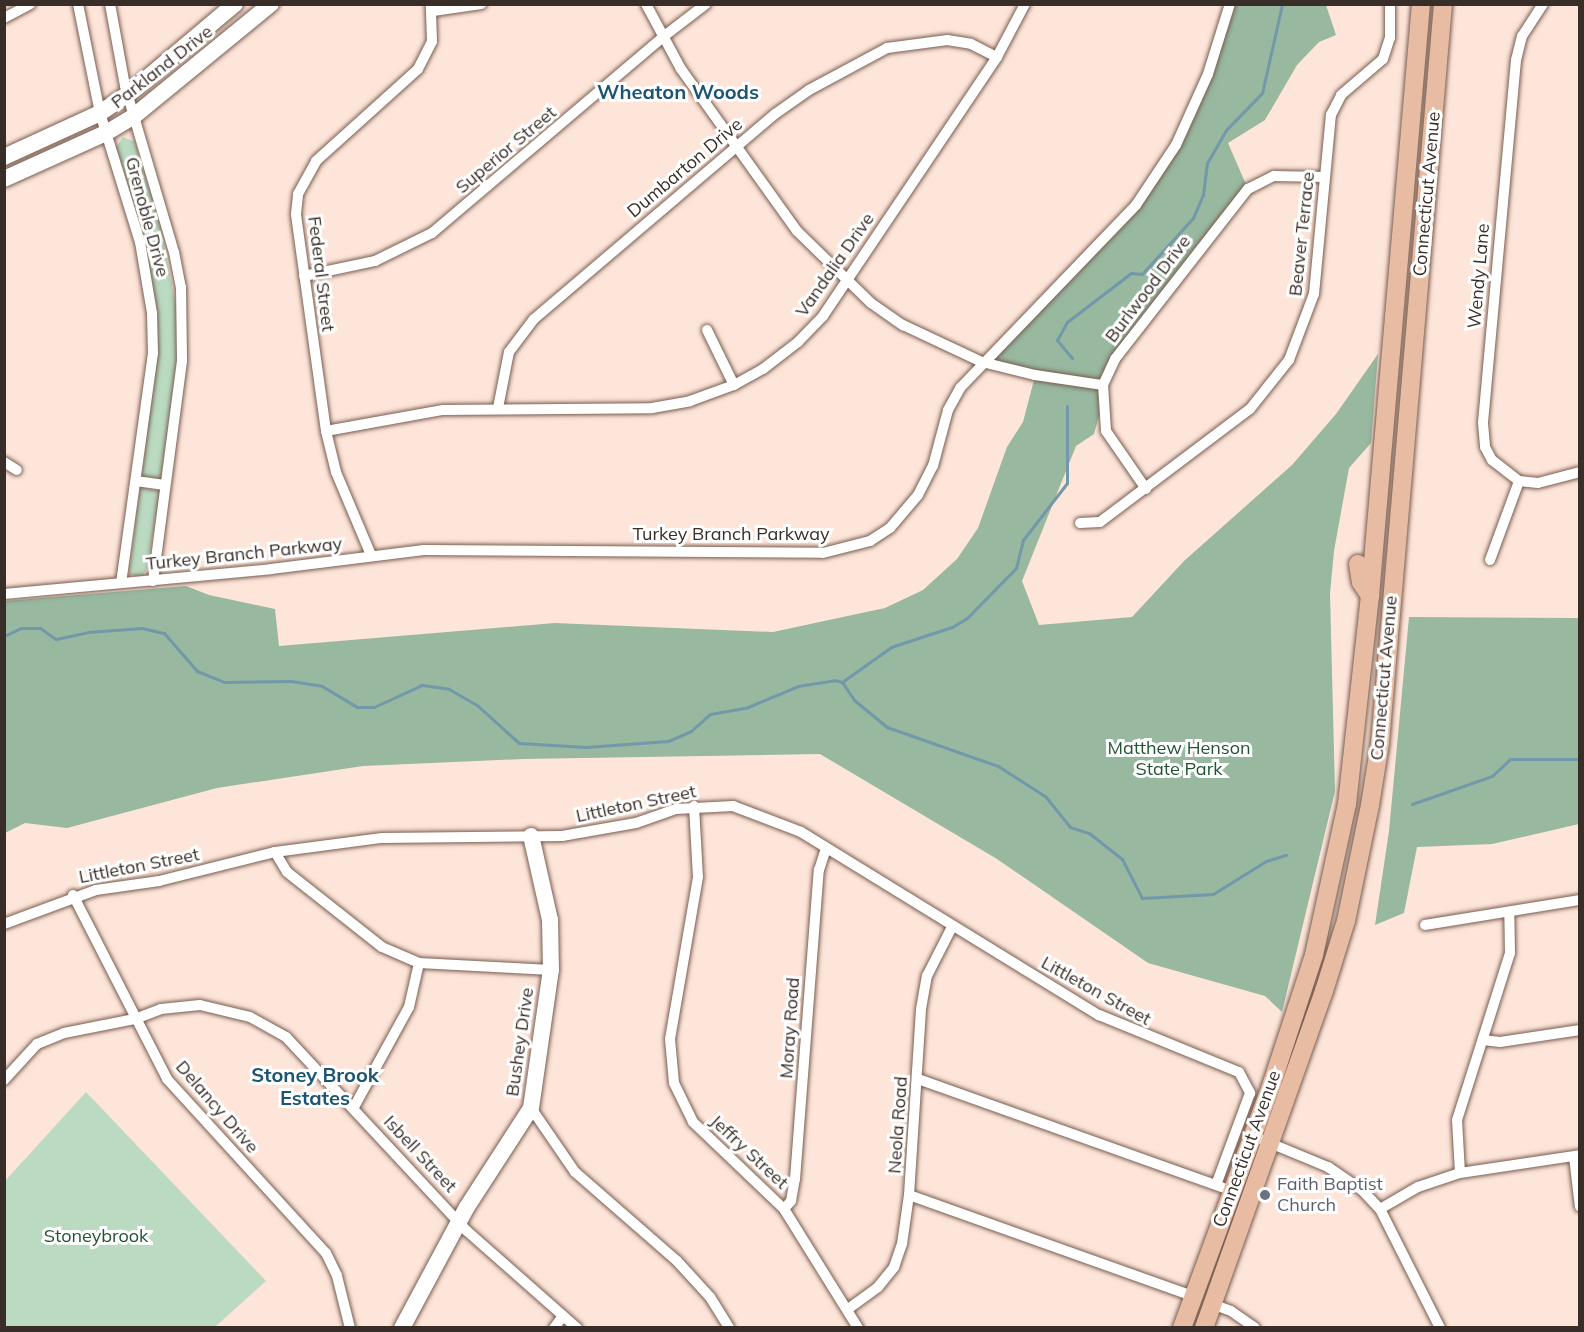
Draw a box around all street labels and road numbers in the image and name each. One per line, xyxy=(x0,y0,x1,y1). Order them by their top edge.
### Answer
street label: Parkland Drive xyxy=(107,21,217,113)
street label: Superior Street xyxy=(451,102,561,198)
street label: Connecticut Avenue xyxy=(1409,111,1445,277)
street label: Dumbarton Drive xyxy=(623,114,747,222)
street label: Grenoble Drive xyxy=(121,155,173,279)
street label: Beaver Terrace xyxy=(1285,171,1319,297)
street label: Vandalia Drive xyxy=(791,209,879,321)
street label: Federal Street xyxy=(303,215,339,333)
street label: Wendy Lane xyxy=(1464,223,1494,329)
street label: Burlwood Drive xyxy=(1101,231,1195,347)
street label: Turkey Branch Parkway xyxy=(633,523,829,545)
street label: Turkey Branch Parkway xyxy=(145,533,343,575)
street label: Connecticut Avenue xyxy=(1366,595,1402,761)
street label: Littleton Street xyxy=(574,781,698,827)
street label: Littleton Street xyxy=(77,844,201,888)
street label: Littleton Street xyxy=(1037,952,1155,1030)
street label: Moray Road xyxy=(776,977,804,1079)
street label: Bushey Drive xyxy=(502,986,538,1098)
street label: Delancy Drive xyxy=(171,1056,263,1158)
street label: Connecticut Avenue xyxy=(1209,1068,1285,1230)
street label: Neola Road xyxy=(884,1076,912,1174)
street label: Jeffry Street xyxy=(706,1110,792,1194)
street label: Isbell Street xyxy=(379,1111,461,1197)

